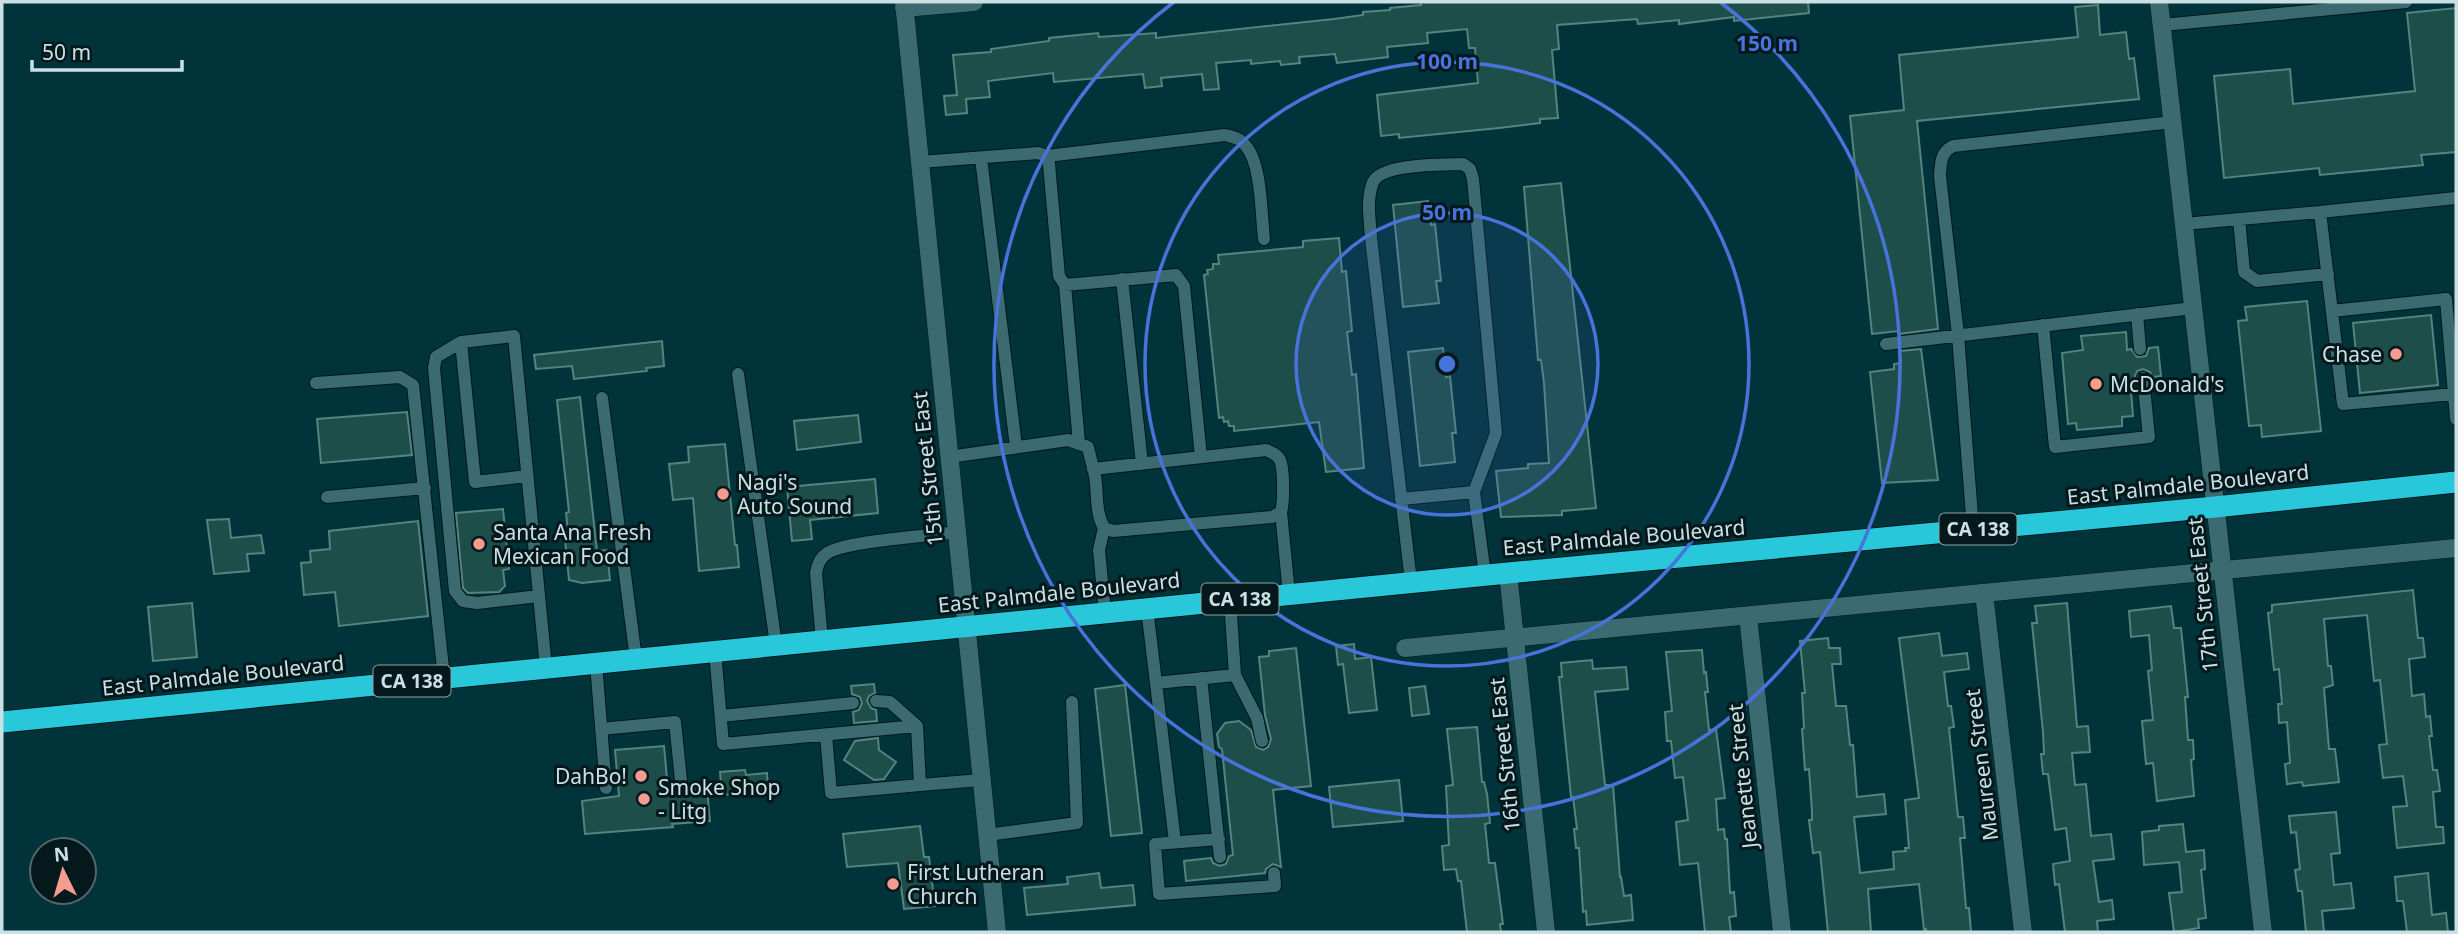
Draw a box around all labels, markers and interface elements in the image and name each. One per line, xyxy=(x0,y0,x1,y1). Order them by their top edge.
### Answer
scale bar xyxy=(32,28,182,72)
text: 150 m xyxy=(1736,29,1798,57)
text: 50 m xyxy=(42,38,91,66)
text: 100 m xyxy=(1416,47,1478,75)
text: 50 m xyxy=(1422,198,1472,226)
place label: Chase xyxy=(2322,340,2382,368)
marker: Chase xyxy=(2388,346,2404,362)
centre of rings xyxy=(1435,352,1459,376)
place label: McDonald's xyxy=(2110,370,2224,398)
marker: McDonald's xyxy=(2088,376,2104,392)
street label: 15th Street East xyxy=(905,390,949,548)
street label: East Palmdale Boulevard xyxy=(2066,457,2310,511)
place label: Nagi's Auto Sound xyxy=(737,468,852,520)
marker: Nagi's Auto Sound xyxy=(715,486,731,502)
street label: East Palmdale Boulevard xyxy=(1502,512,1746,562)
road number: CA 138 xyxy=(1940,514,2016,544)
street label: 17th Street East xyxy=(2180,516,2224,674)
place label: Santa Ana Fresh Mexican Food xyxy=(493,518,652,570)
marker: Santa Ana Fresh Mexican Food xyxy=(471,536,487,552)
street label: East Palmdale Boulevard xyxy=(937,565,1181,619)
road number: CA 138 xyxy=(1202,584,1278,614)
street label: East Palmdale Boulevard xyxy=(101,648,345,702)
road number: CA 138 xyxy=(374,666,450,696)
street label: 16th Street East xyxy=(1482,676,1526,834)
street label: Maureen Street xyxy=(1958,687,2004,843)
street label: Jeanette Street xyxy=(1720,702,1764,852)
place label: DahBo! xyxy=(555,762,627,790)
marker: DahBo! xyxy=(633,768,649,784)
place label: Smoke Shop - Litg xyxy=(658,773,781,825)
marker: Smoke Shop - Litg xyxy=(636,791,652,807)
north arrow xyxy=(28,836,98,906)
text: N xyxy=(53,840,70,868)
place label: First Lutheran Church xyxy=(907,858,1045,910)
marker: First Lutheran Church xyxy=(885,876,901,892)

